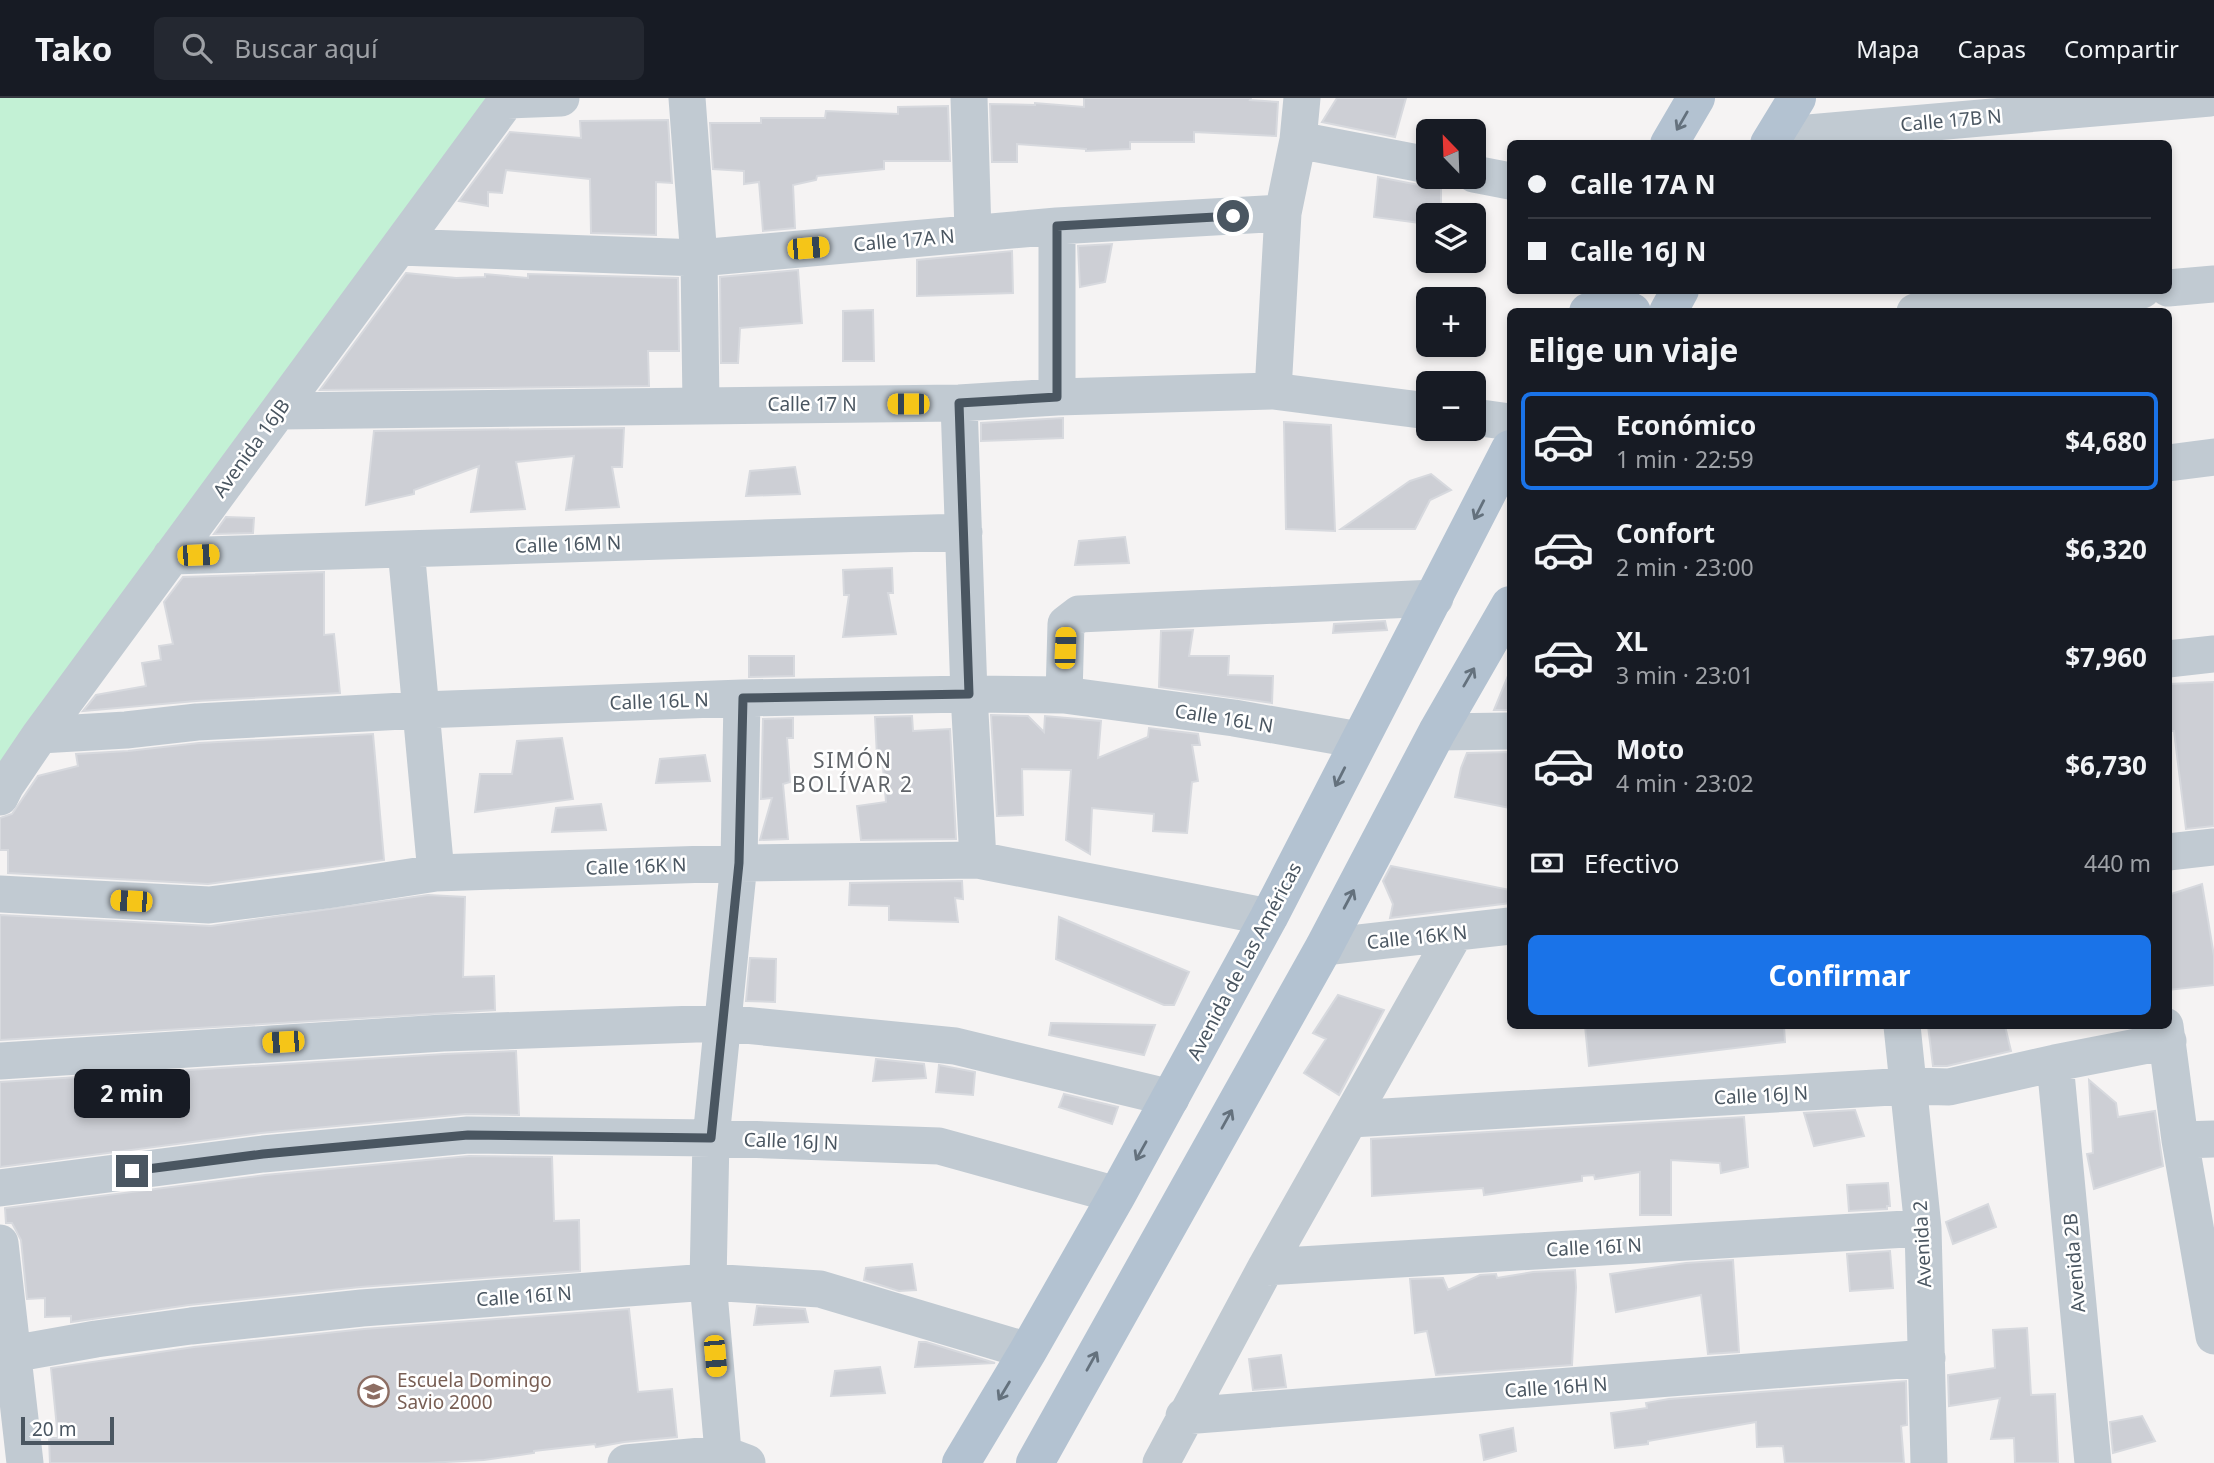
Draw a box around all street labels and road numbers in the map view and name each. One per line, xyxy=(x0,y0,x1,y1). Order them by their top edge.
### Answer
street label: Calle 17B N xyxy=(1899,103,2003,137)
street label: Calle 17A N xyxy=(852,223,956,257)
street label: Calle 17 N xyxy=(767,391,857,417)
street label: Avenida 16JB xyxy=(206,394,296,502)
street label: Calle 16M N xyxy=(514,529,622,559)
street label: Calle 16L N xyxy=(609,686,709,716)
street label: Calle 16L N xyxy=(1173,697,1275,739)
street label: Calle 16K N xyxy=(585,851,687,881)
street label: Avenida de Las Américas xyxy=(1181,857,1307,1065)
street label: Calle 16K N xyxy=(1365,919,1469,955)
street label: Calle 16J N xyxy=(1713,1080,1809,1110)
street label: Calle 16J N xyxy=(743,1126,839,1156)
street label: Avenida 2 xyxy=(1907,1200,1937,1288)
street label: Avenida 2B xyxy=(2057,1212,2091,1314)
street label: Calle 16I N xyxy=(1546,1232,1642,1262)
street label: Calle 16I N xyxy=(475,1280,573,1312)
street label: Calle 16H N xyxy=(1504,1370,1608,1404)

